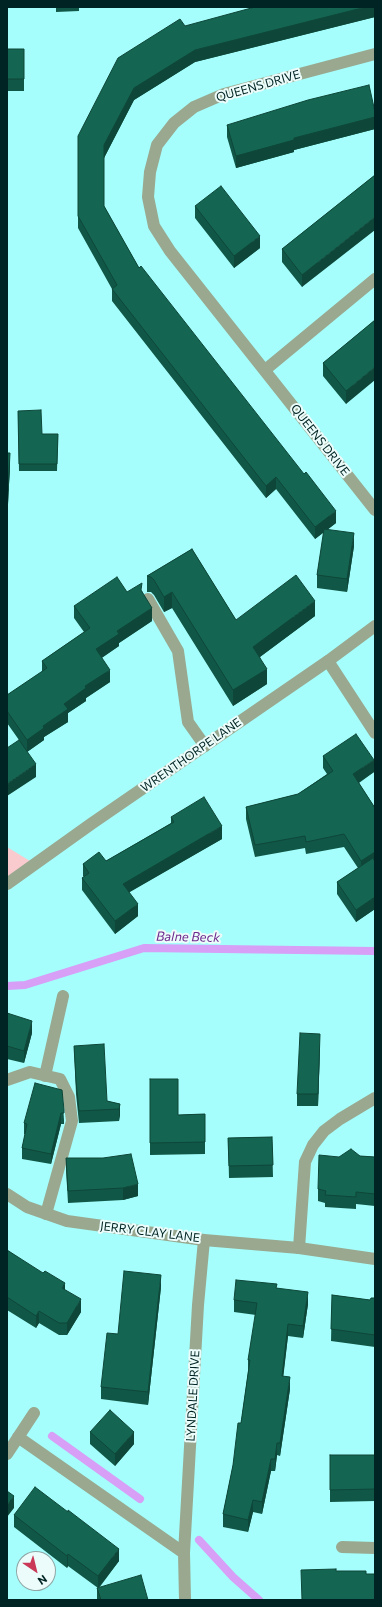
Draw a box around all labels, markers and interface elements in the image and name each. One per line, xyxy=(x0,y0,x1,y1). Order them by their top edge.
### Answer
street label: QUEENS DRIVE xyxy=(214,67,302,105)
street label: QUEENS DRIVE xyxy=(288,401,352,479)
street label: WRENTHORPE LANE xyxy=(138,715,244,795)
water label: Balne Beck xyxy=(156,929,220,945)
street label: JERRY CLAY LANE xyxy=(99,1219,201,1245)
street label: LYNDALE DRIVE xyxy=(183,1350,203,1442)
north arrow xyxy=(16,1551,56,1591)
text: N xyxy=(35,1573,50,1588)

